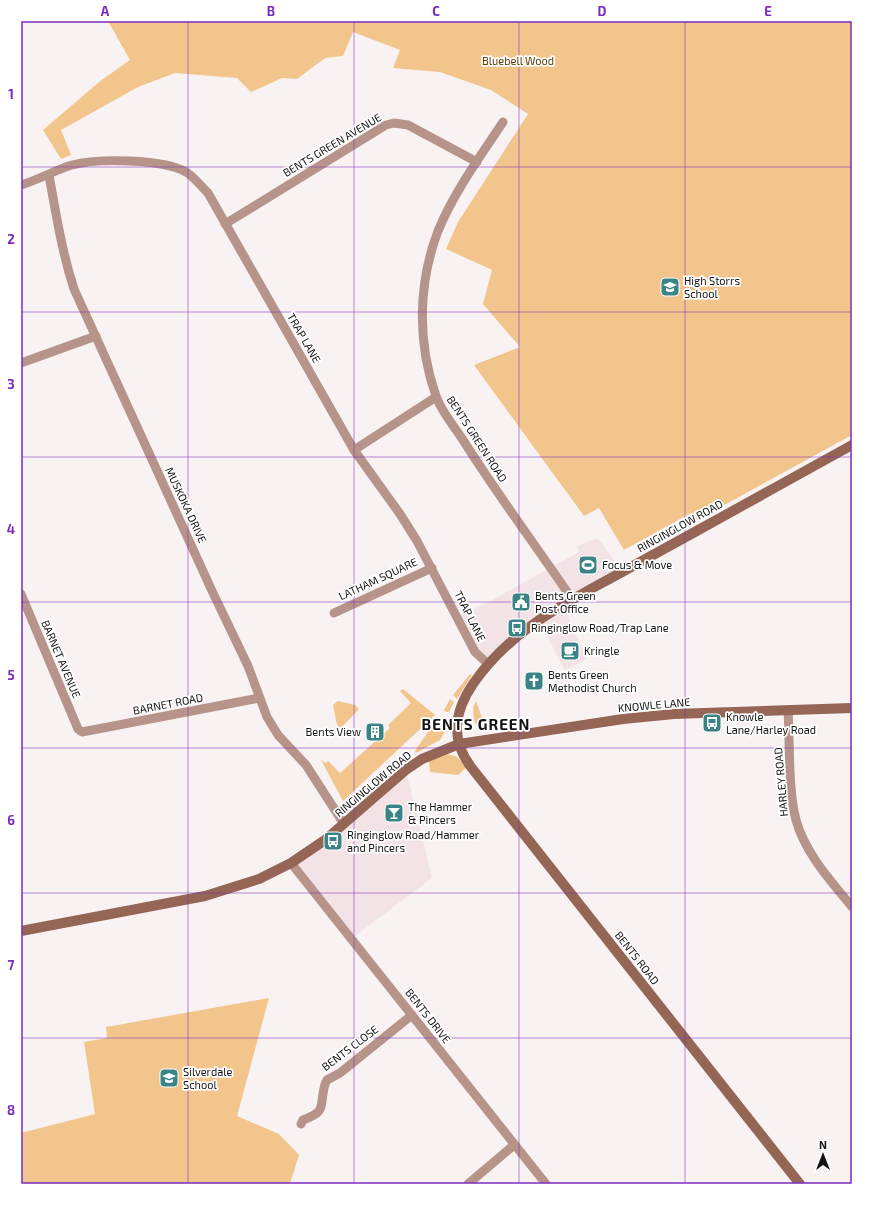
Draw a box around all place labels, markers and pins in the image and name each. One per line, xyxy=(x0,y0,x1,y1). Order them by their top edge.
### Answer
place label: High Storrs School xyxy=(684,274,740,300)
school or university icon: High Storrs School xyxy=(659,276,681,298)
sports icon: Focus & Move xyxy=(577,554,599,576)
place label: Focus & Move xyxy=(602,558,672,571)
place label: Bents Green Post Office xyxy=(535,589,596,615)
public building icon: Bents Green Post Office xyxy=(510,591,532,613)
bus stop icon: Ringinglow Road/Trap Lane xyxy=(506,617,528,639)
place label: Ringinglow Road/Trap Lane xyxy=(531,621,669,634)
cafe icon: Kringle xyxy=(559,640,581,662)
place label: Kringle xyxy=(584,644,619,657)
place label: Bents Green Methodist Church xyxy=(548,668,637,694)
church icon: Bents Green Methodist Church xyxy=(523,670,545,692)
place label: Knowle Lane/Harley Road xyxy=(726,710,816,736)
bus stop icon: Knowle Lane/Harley Road xyxy=(701,712,723,734)
building icon: Bents View xyxy=(364,721,386,743)
place label: Bents View xyxy=(306,725,361,738)
place label: The Hammer & Pincers xyxy=(408,800,473,826)
bar icon: The Hammer & Pincers xyxy=(383,802,405,824)
place label: Ringinglow Road/Hammer and Pincers xyxy=(347,828,480,854)
bus stop icon: Ringinglow Road/Hammer and Pincers xyxy=(322,830,344,852)
place label: Silverdale School xyxy=(183,1065,233,1091)
school or university icon: Silverdale School xyxy=(158,1067,180,1089)

